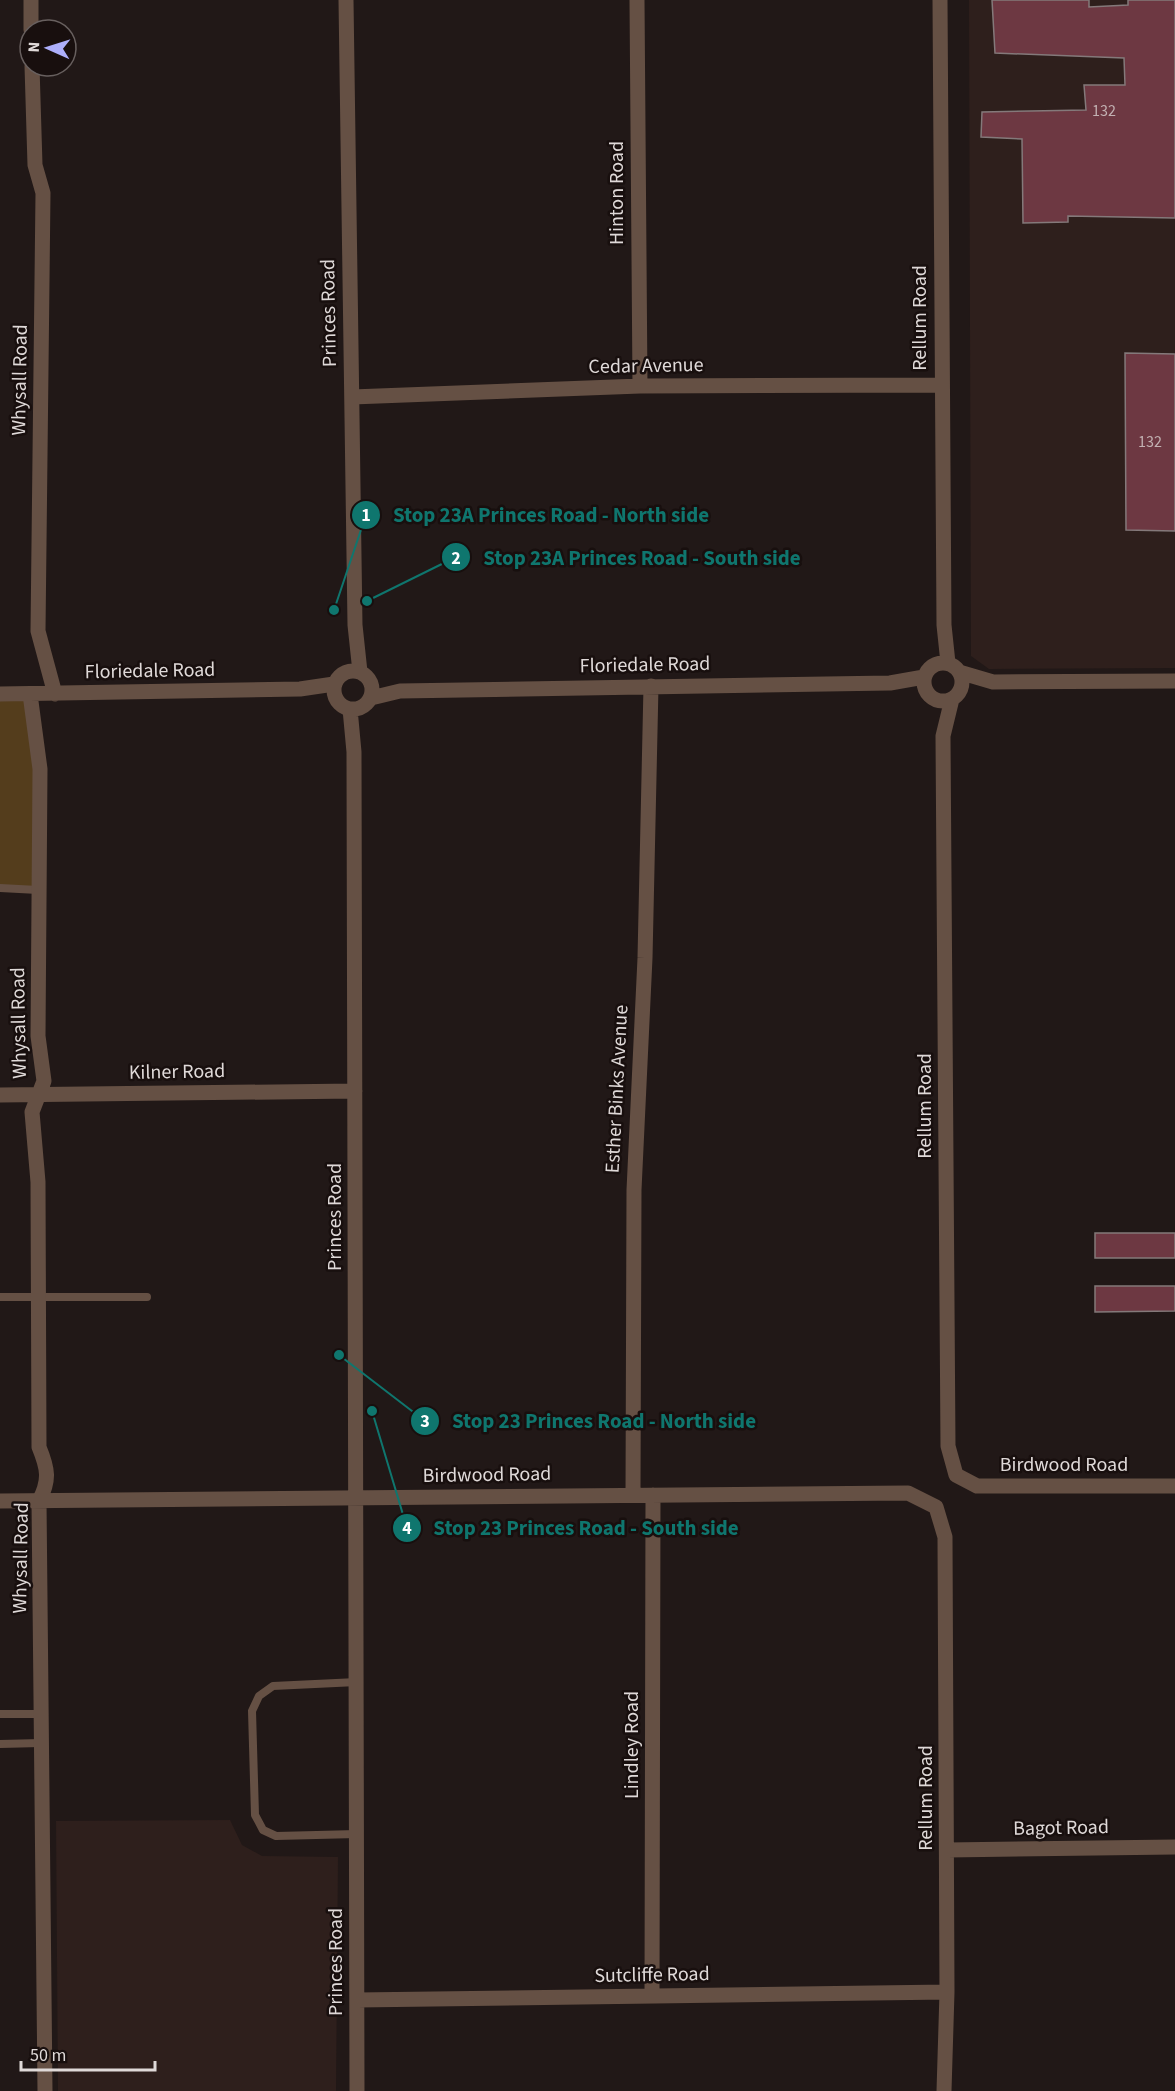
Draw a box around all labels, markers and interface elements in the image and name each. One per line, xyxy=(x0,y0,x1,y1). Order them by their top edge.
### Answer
north arrow xyxy=(18,18,78,78)
text: N xyxy=(23,41,45,53)
house number: 132 xyxy=(1092,100,1116,122)
street label: Hinton Road xyxy=(603,141,631,245)
street label: Princes Road xyxy=(314,259,344,367)
street label: Rellum Road xyxy=(906,265,934,371)
street label: Whysall Road xyxy=(5,324,35,436)
street label: Cedar Avenue xyxy=(588,351,704,381)
house number: 132 xyxy=(1138,431,1162,453)
callout: Stop 23A Princes Road - North side xyxy=(351,496,721,535)
text: Stop 23A Princes Road - North side xyxy=(393,500,709,530)
text: 1 xyxy=(361,503,371,528)
callout: Stop 23A Princes Road - South side xyxy=(441,538,813,577)
text: Stop 23A Princes Road - South side xyxy=(483,543,801,573)
text: 2 xyxy=(451,546,461,571)
street label: Floriedale Road xyxy=(579,650,711,680)
street label: Floriedale Road xyxy=(84,656,216,686)
street label: Whysall Road xyxy=(4,967,34,1079)
street label: Esther Binks Avenue xyxy=(599,1004,635,1174)
street label: Rellum Road xyxy=(911,1053,939,1159)
street label: Kilner Road xyxy=(129,1057,225,1087)
street label: Princes Road xyxy=(321,1163,349,1271)
callout: Stop 23 Princes Road - North side xyxy=(410,1401,768,1440)
text: Stop 23 Princes Road - North side xyxy=(452,1406,756,1436)
text: 3 xyxy=(420,1409,430,1434)
street label: Birdwood Road xyxy=(1000,1451,1128,1479)
street label: Birdwood Road xyxy=(422,1460,552,1490)
street label: Whysall Road xyxy=(6,1502,36,1614)
callout: Stop 23 Princes Road - South side xyxy=(392,1508,751,1547)
text: Stop 23 Princes Road - South side xyxy=(433,1513,739,1543)
text: 4 xyxy=(402,1516,412,1541)
street label: Lindley Road xyxy=(618,1691,646,1799)
street label: Rellum Road xyxy=(912,1745,940,1851)
street label: Bagot Road xyxy=(1013,1813,1109,1843)
street label: Princes Road xyxy=(322,1908,350,2016)
street label: Sutcliffe Road xyxy=(594,1960,710,1990)
scale bar xyxy=(21,2034,154,2072)
text: 50 m xyxy=(30,2043,66,2068)

